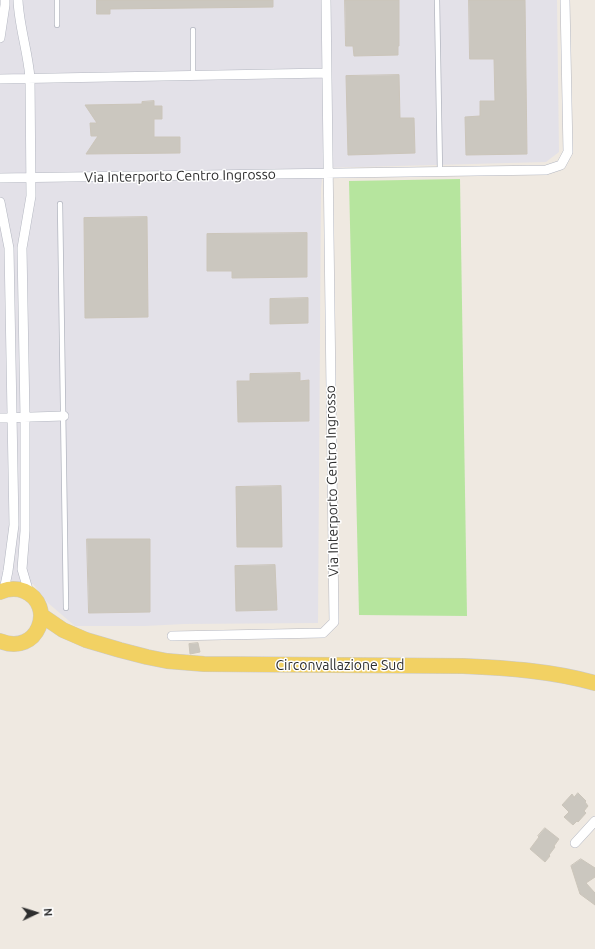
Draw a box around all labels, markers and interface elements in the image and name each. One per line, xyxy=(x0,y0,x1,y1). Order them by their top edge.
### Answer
street label: Via Interporto Centro Ingrosso xyxy=(84,166,276,186)
street label: Via Interporto Centro Ingrosso xyxy=(322,385,342,577)
street label: Circonvallazione Sud xyxy=(276,657,404,673)
north arrow xyxy=(16,893,56,933)
text: N xyxy=(42,908,54,917)

